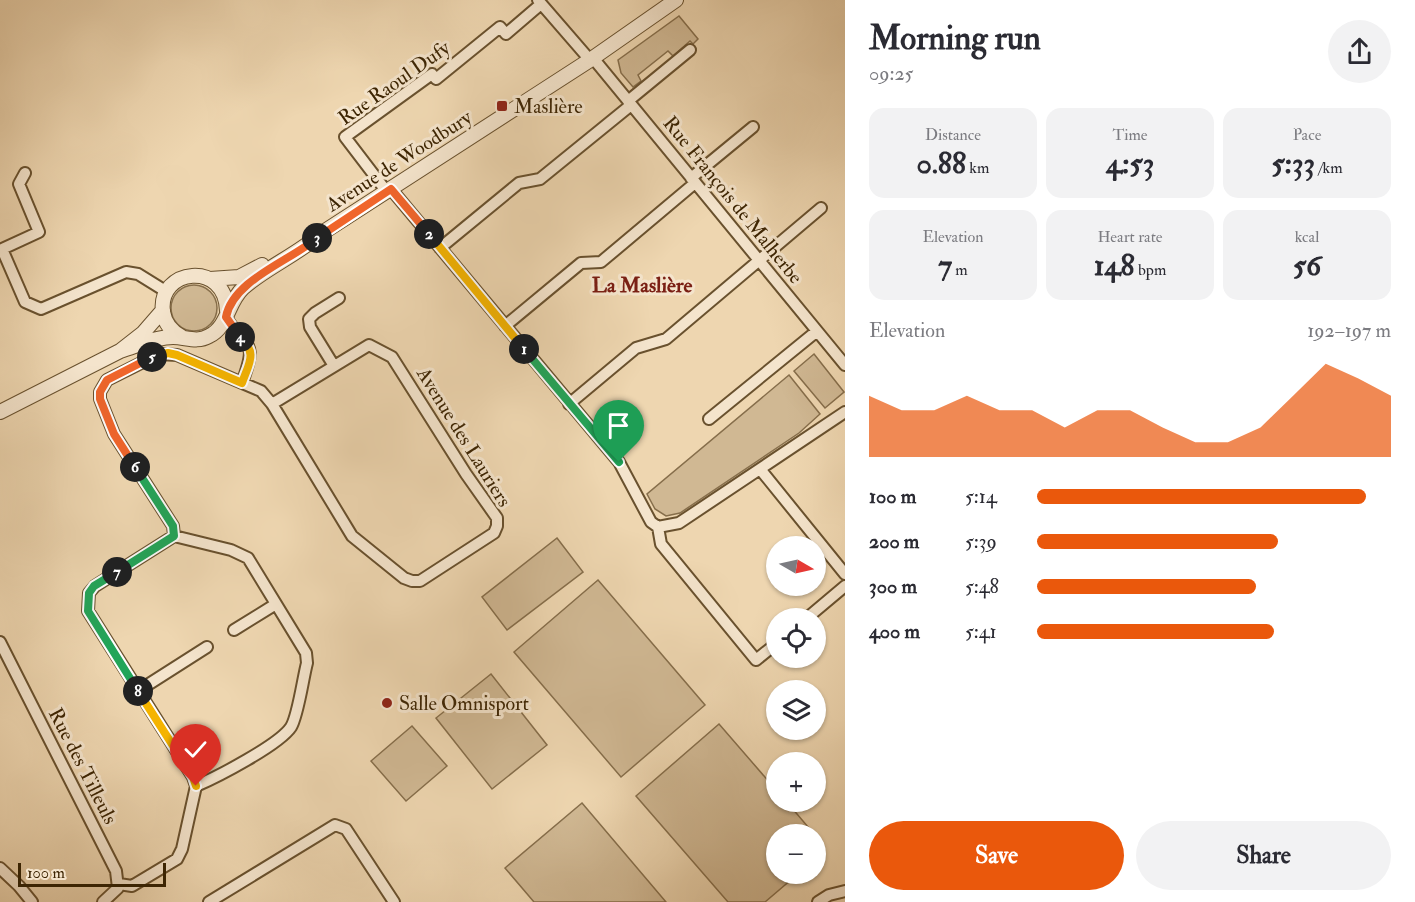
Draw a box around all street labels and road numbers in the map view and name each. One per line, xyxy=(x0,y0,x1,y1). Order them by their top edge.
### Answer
street label: Rue Raoul Dufy xyxy=(333,35,456,131)
street label: Avenue de Woodbury xyxy=(321,104,477,218)
street label: Rue François de Malherbe xyxy=(658,111,808,289)
street label: Avenue des Lauriers xyxy=(411,362,517,512)
street label: Rue des Tilleuls xyxy=(43,704,123,828)

